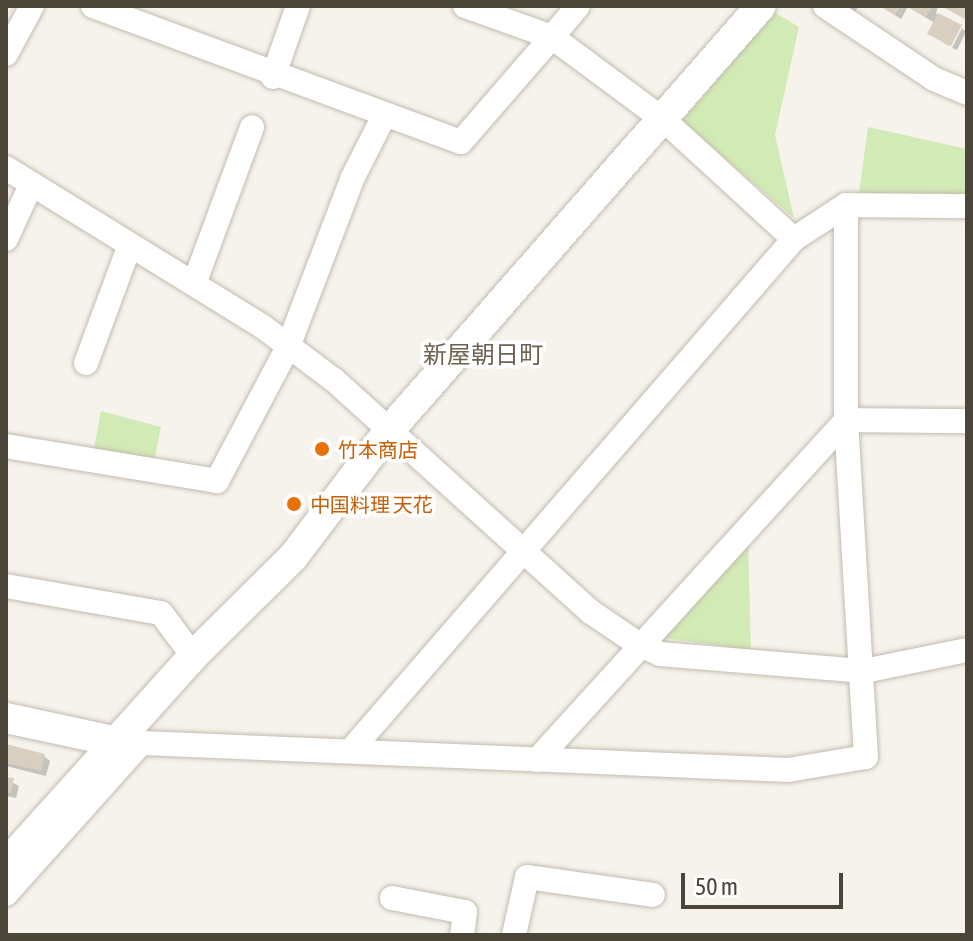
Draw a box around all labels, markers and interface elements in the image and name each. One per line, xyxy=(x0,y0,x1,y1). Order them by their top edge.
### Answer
district label: 新屋朝日町 xyxy=(423,341,543,369)
place label: 竹本商店 xyxy=(338,437,418,461)
marker: 竹本商店 xyxy=(313,440,331,458)
place label: 中国料理 天花 xyxy=(310,492,433,516)
marker: 中国料理 天花 xyxy=(285,495,303,513)
scale bar xyxy=(685,857,847,907)
text: 50 m xyxy=(695,873,738,900)

